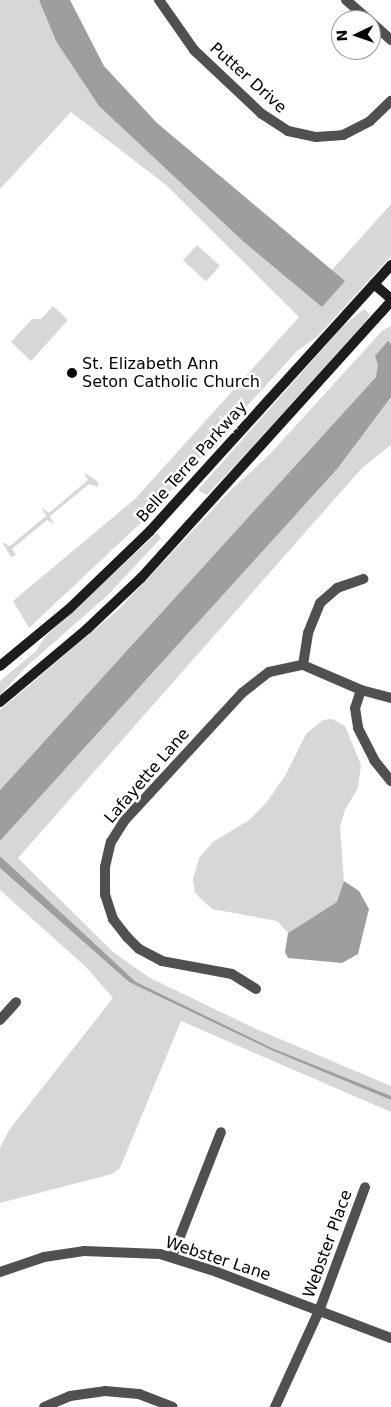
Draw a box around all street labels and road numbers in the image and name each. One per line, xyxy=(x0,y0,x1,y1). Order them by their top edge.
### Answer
street label: Putter Drive xyxy=(206,39,290,117)
street label: Belle Terre Parkway xyxy=(133,398,251,526)
street label: Lafayette Lane xyxy=(101,725,193,827)
street label: Webster Place xyxy=(300,1187,356,1301)
street label: Webster Lane xyxy=(163,1233,273,1285)

